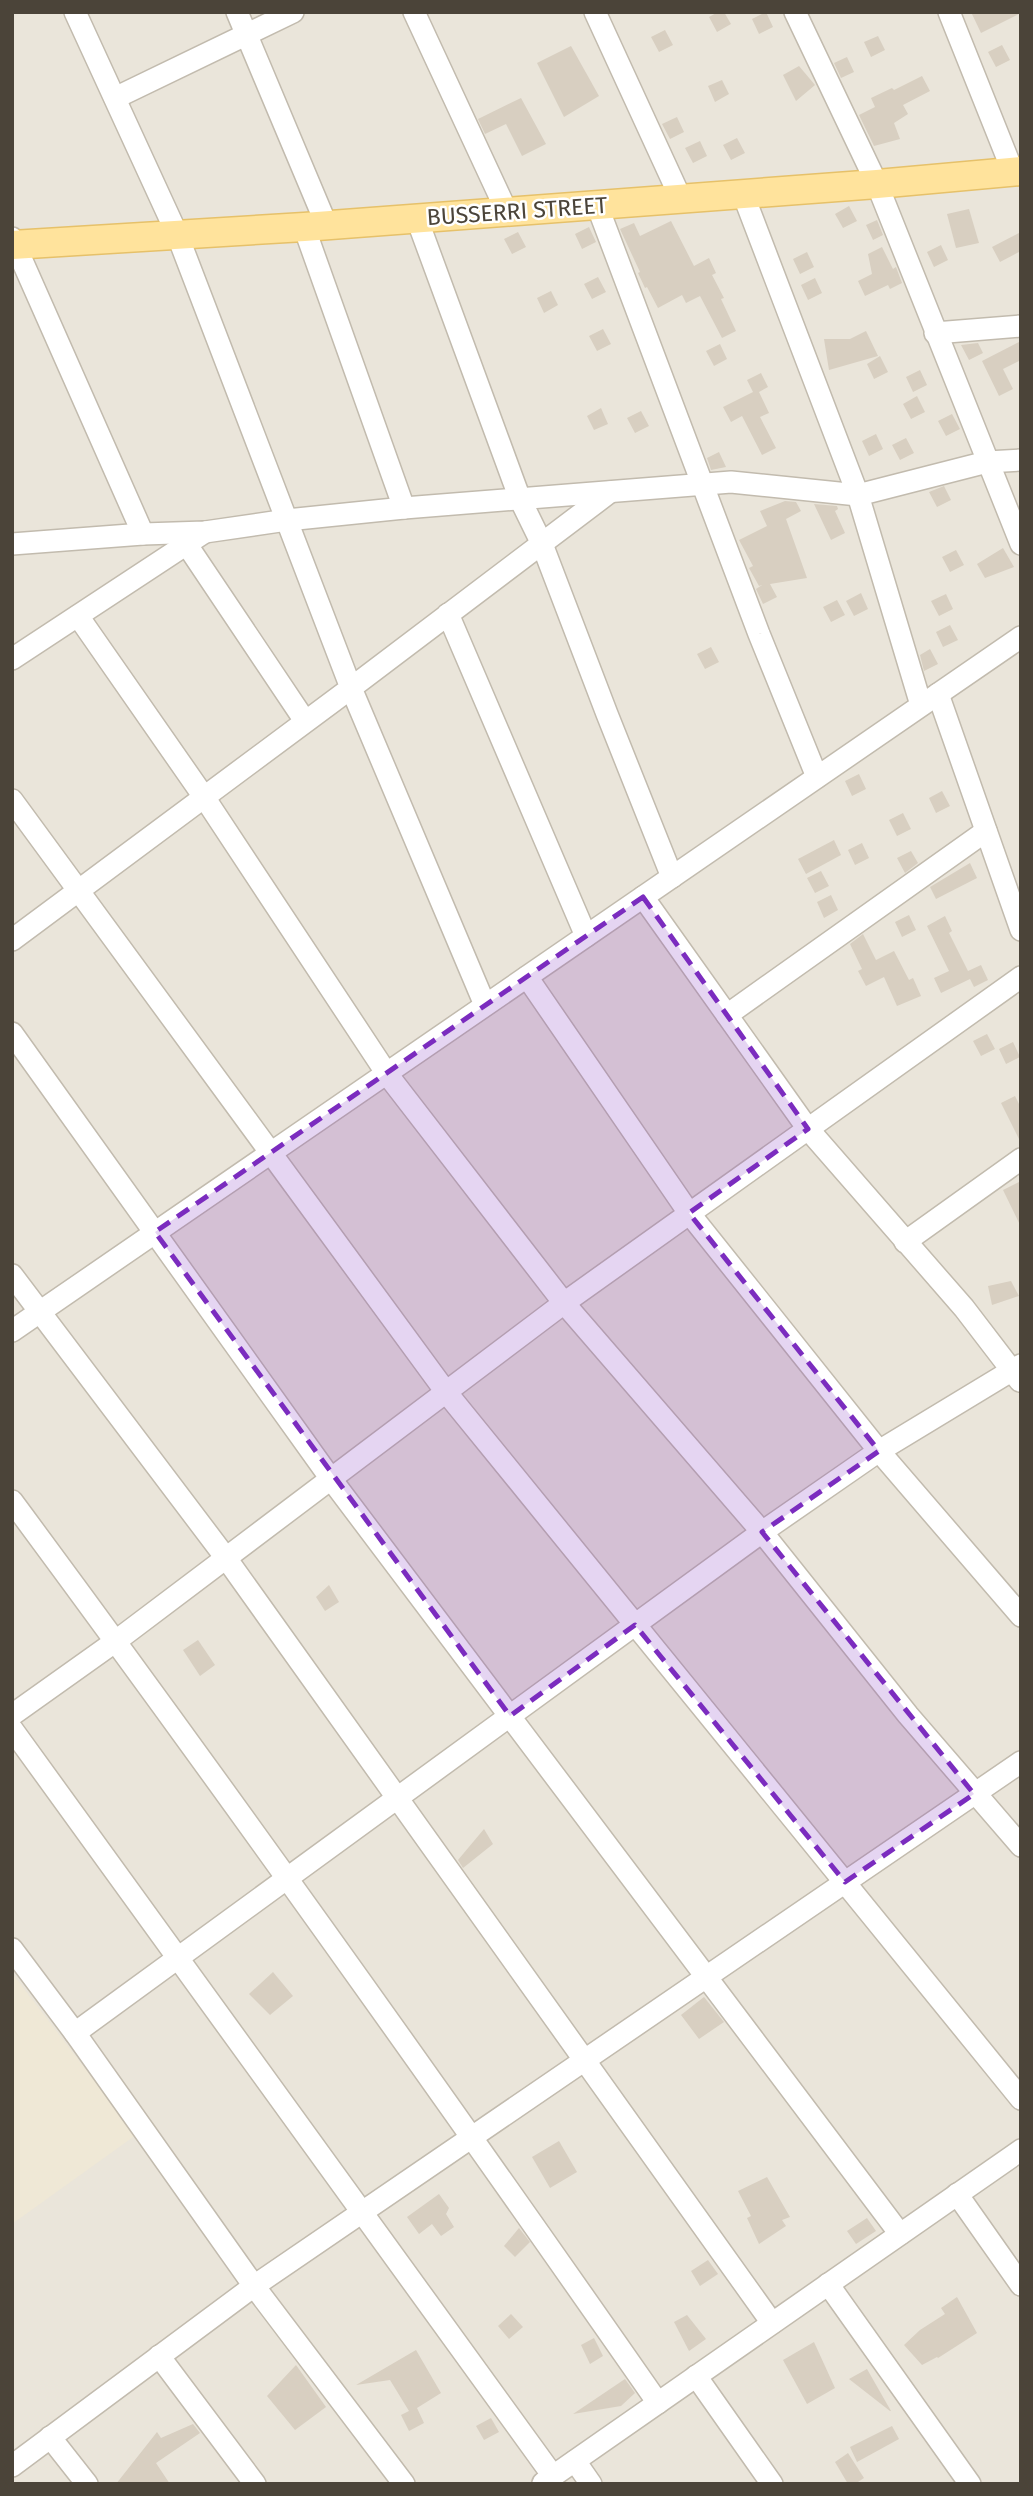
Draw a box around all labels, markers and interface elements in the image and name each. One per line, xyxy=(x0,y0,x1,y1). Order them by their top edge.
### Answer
street label: BUSSERRI STREET xyxy=(426,191,608,231)

